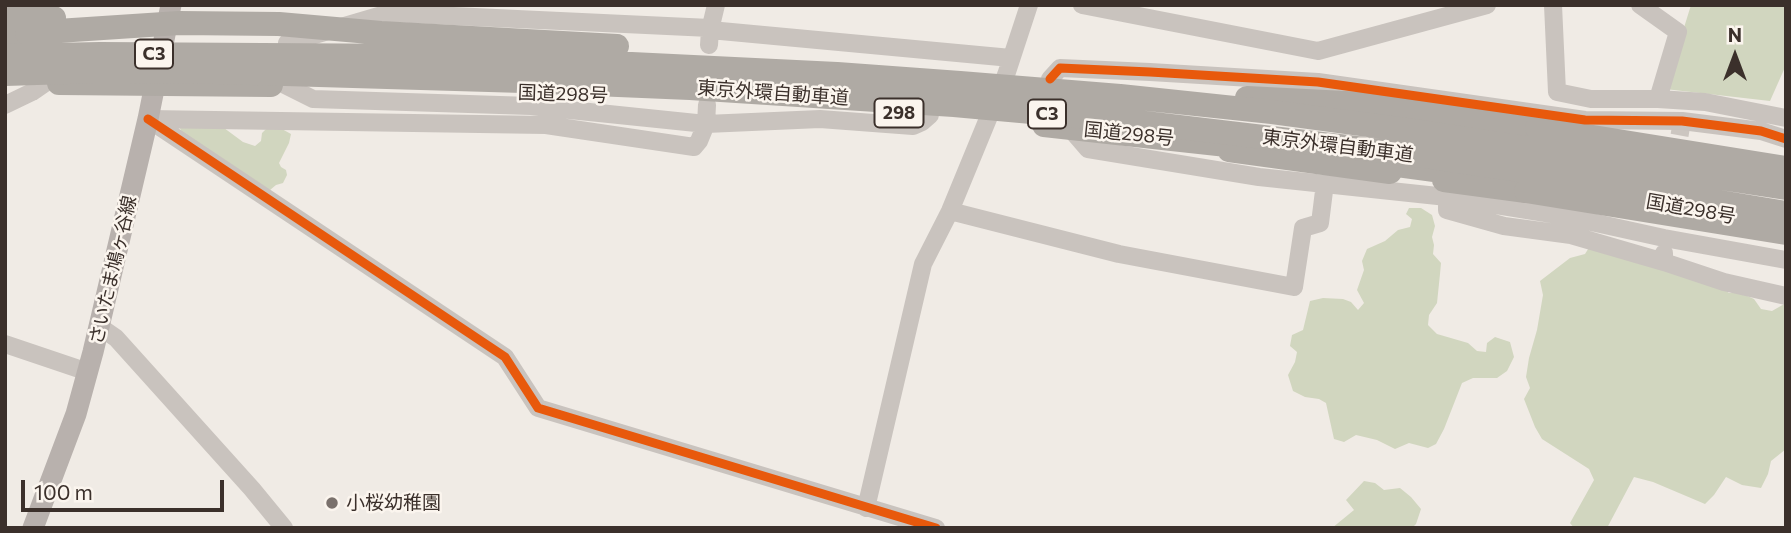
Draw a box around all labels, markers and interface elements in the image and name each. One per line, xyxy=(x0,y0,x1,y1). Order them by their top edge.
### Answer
north arrow xyxy=(1700,21,1770,91)
text: N xyxy=(1728,23,1742,46)
road number: C3 xyxy=(135,40,173,68)
street label: 東京外環自動車道 xyxy=(696,76,850,110)
street label: 国道298号 xyxy=(517,81,609,107)
road number: 298 xyxy=(874,98,923,128)
road number: C3 xyxy=(1028,100,1066,128)
street label: 国道298号 xyxy=(1083,118,1175,150)
street label: 東京外環自動車道 xyxy=(1261,125,1415,167)
street label: 国道298号 xyxy=(1644,190,1738,228)
street label: さいたま鳩ヶ谷線 xyxy=(85,193,141,347)
scale bar xyxy=(24,466,228,510)
text: 100 m xyxy=(34,479,93,504)
place label: 小桜幼稚園 xyxy=(346,492,441,514)
marker: 小桜幼稚園 xyxy=(324,495,340,511)

